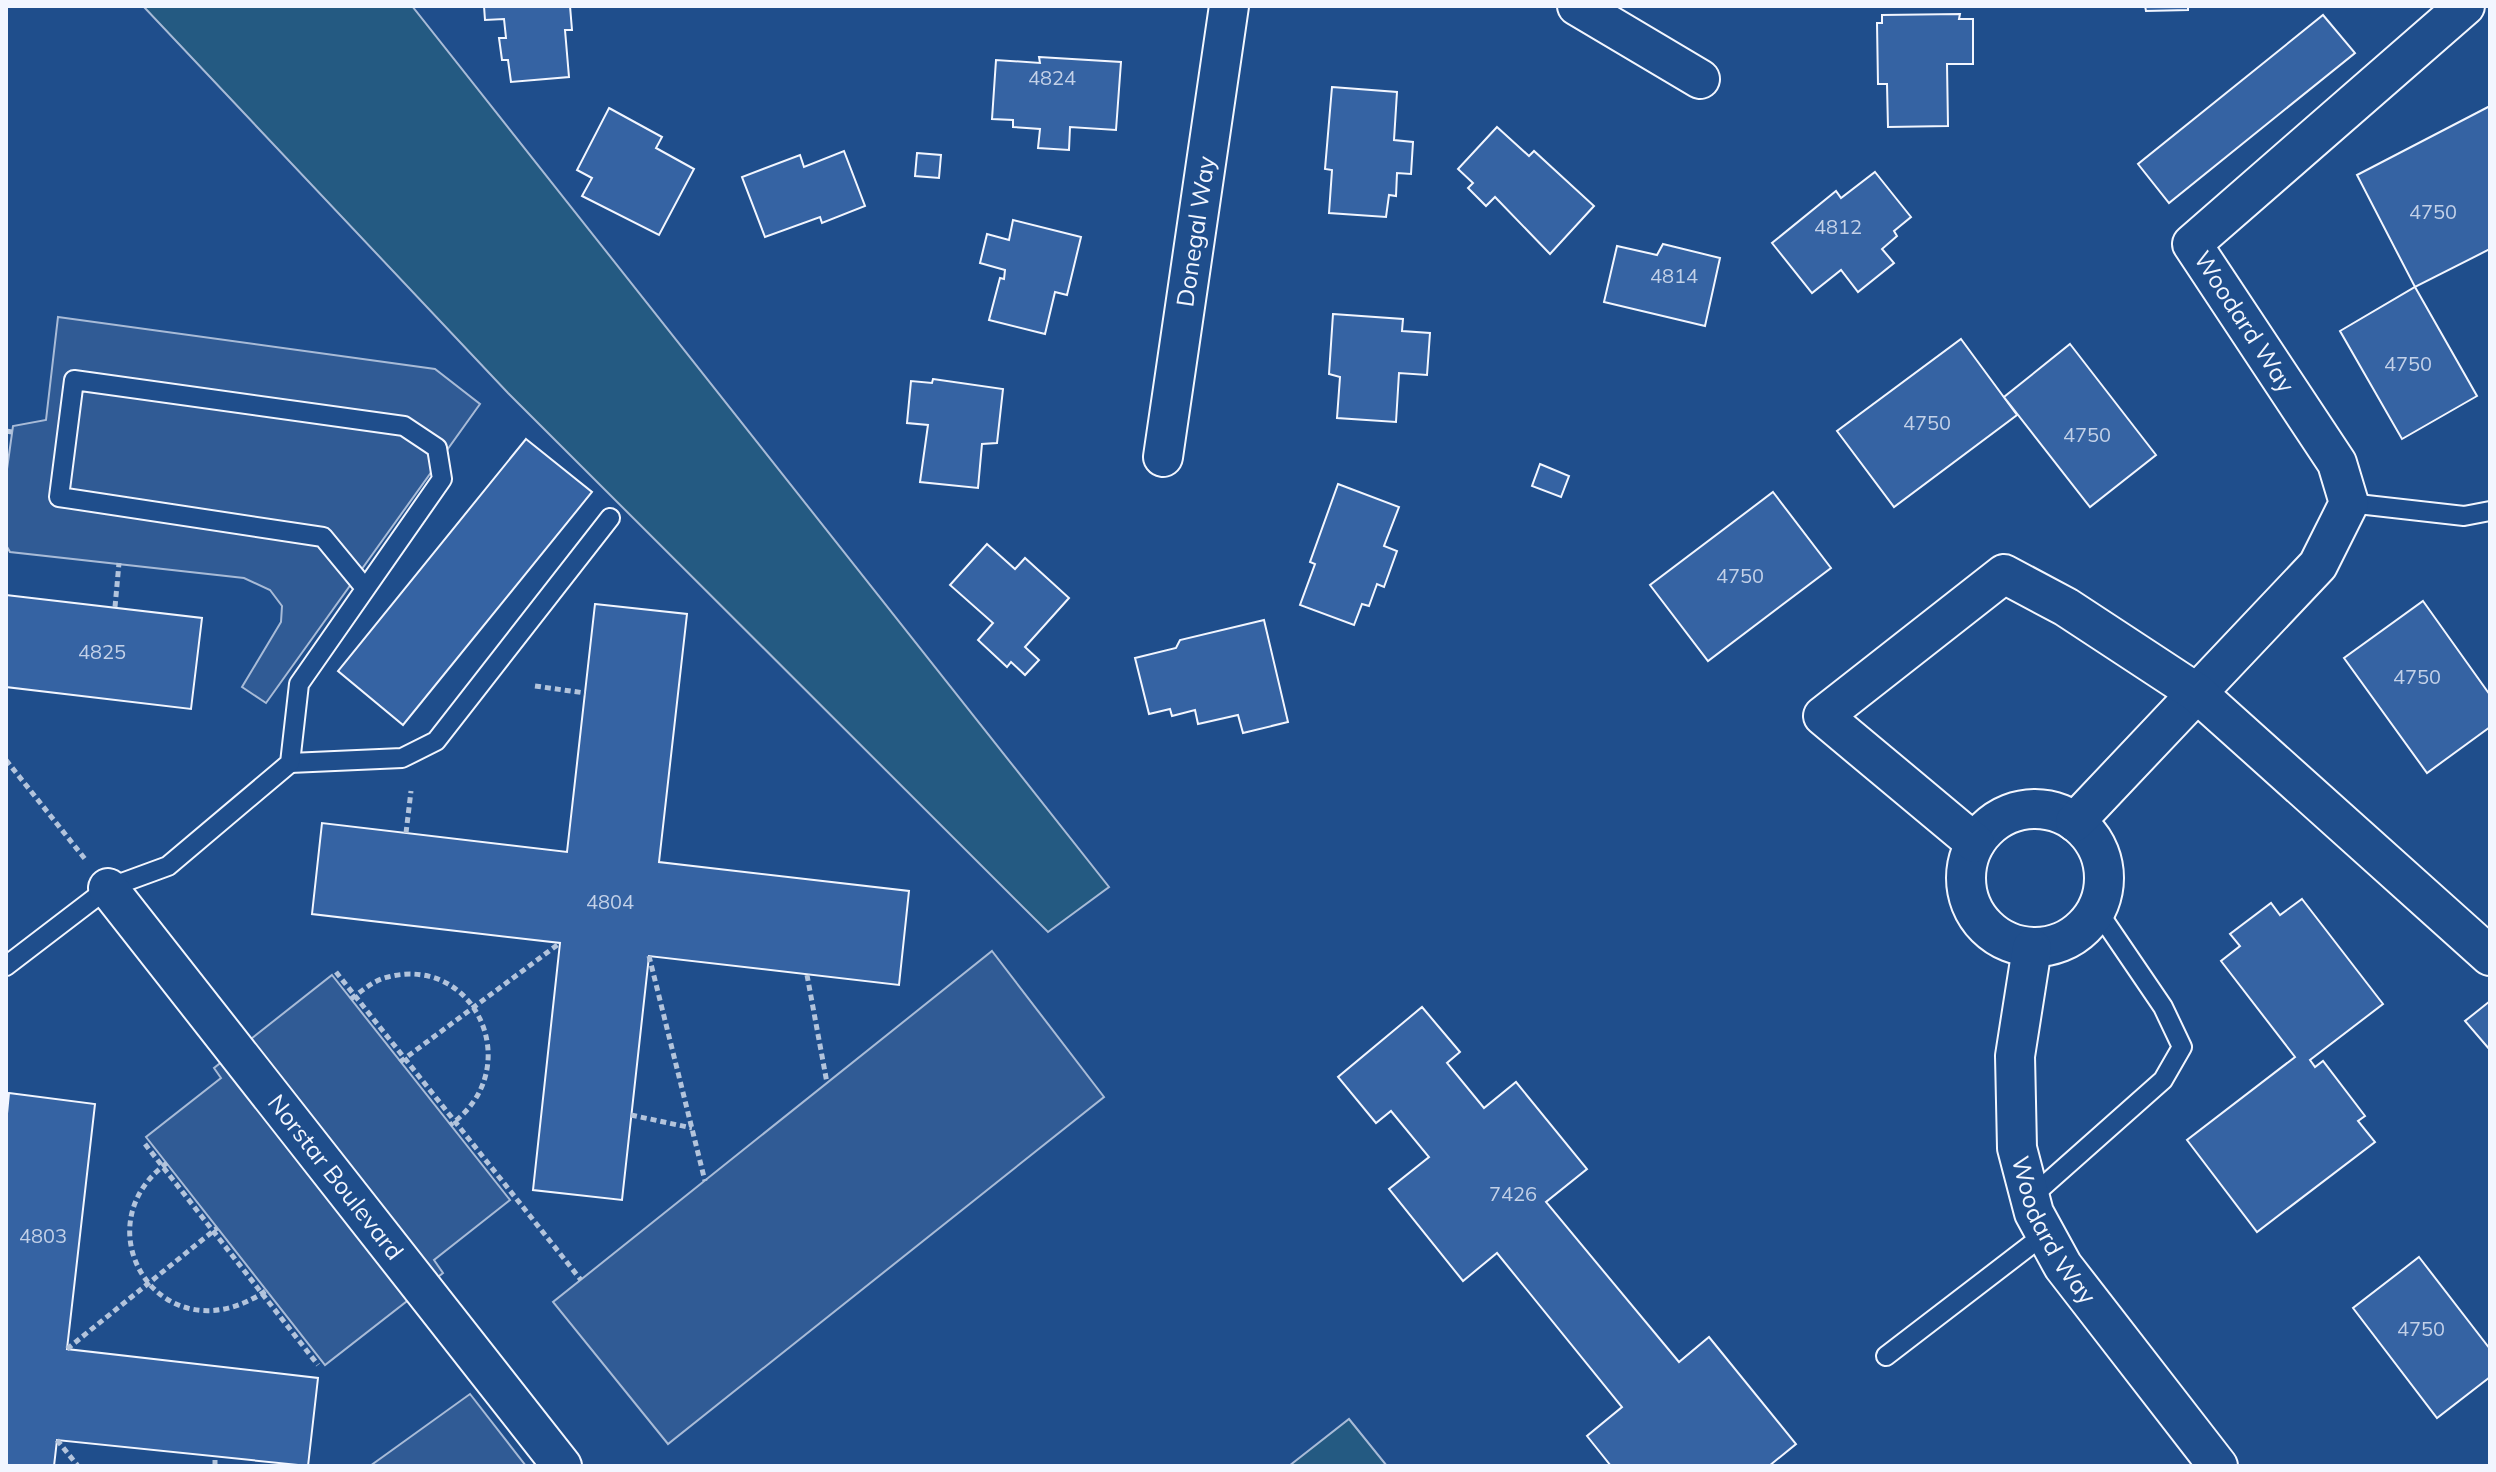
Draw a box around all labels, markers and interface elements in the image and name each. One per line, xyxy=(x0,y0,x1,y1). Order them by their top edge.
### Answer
house number: 4824 xyxy=(1028,65,1076,90)
street label: Donegal Way xyxy=(1169,154,1221,309)
house number: 4750 xyxy=(2409,199,2457,224)
house number: 4812 xyxy=(1814,214,1862,239)
street label: Woodard Way xyxy=(2188,245,2302,398)
house number: 4814 xyxy=(1650,263,1698,288)
house number: 4750 xyxy=(2384,351,2432,376)
house number: 4750 xyxy=(1903,410,1951,435)
house number: 4750 xyxy=(2063,422,2111,447)
house number: 4750 xyxy=(1716,563,1764,588)
house number: 4825 xyxy=(78,639,126,664)
house number: 4750 xyxy=(2393,664,2441,689)
house number: 4804 xyxy=(586,889,634,914)
street label: Norstar Boulevard xyxy=(262,1088,410,1266)
street label: Woodard Way xyxy=(2006,1153,2103,1310)
house number: 7426 xyxy=(1489,1181,1537,1206)
house number: 4803 xyxy=(19,1223,67,1248)
house number: 4750 xyxy=(2397,1316,2445,1341)

